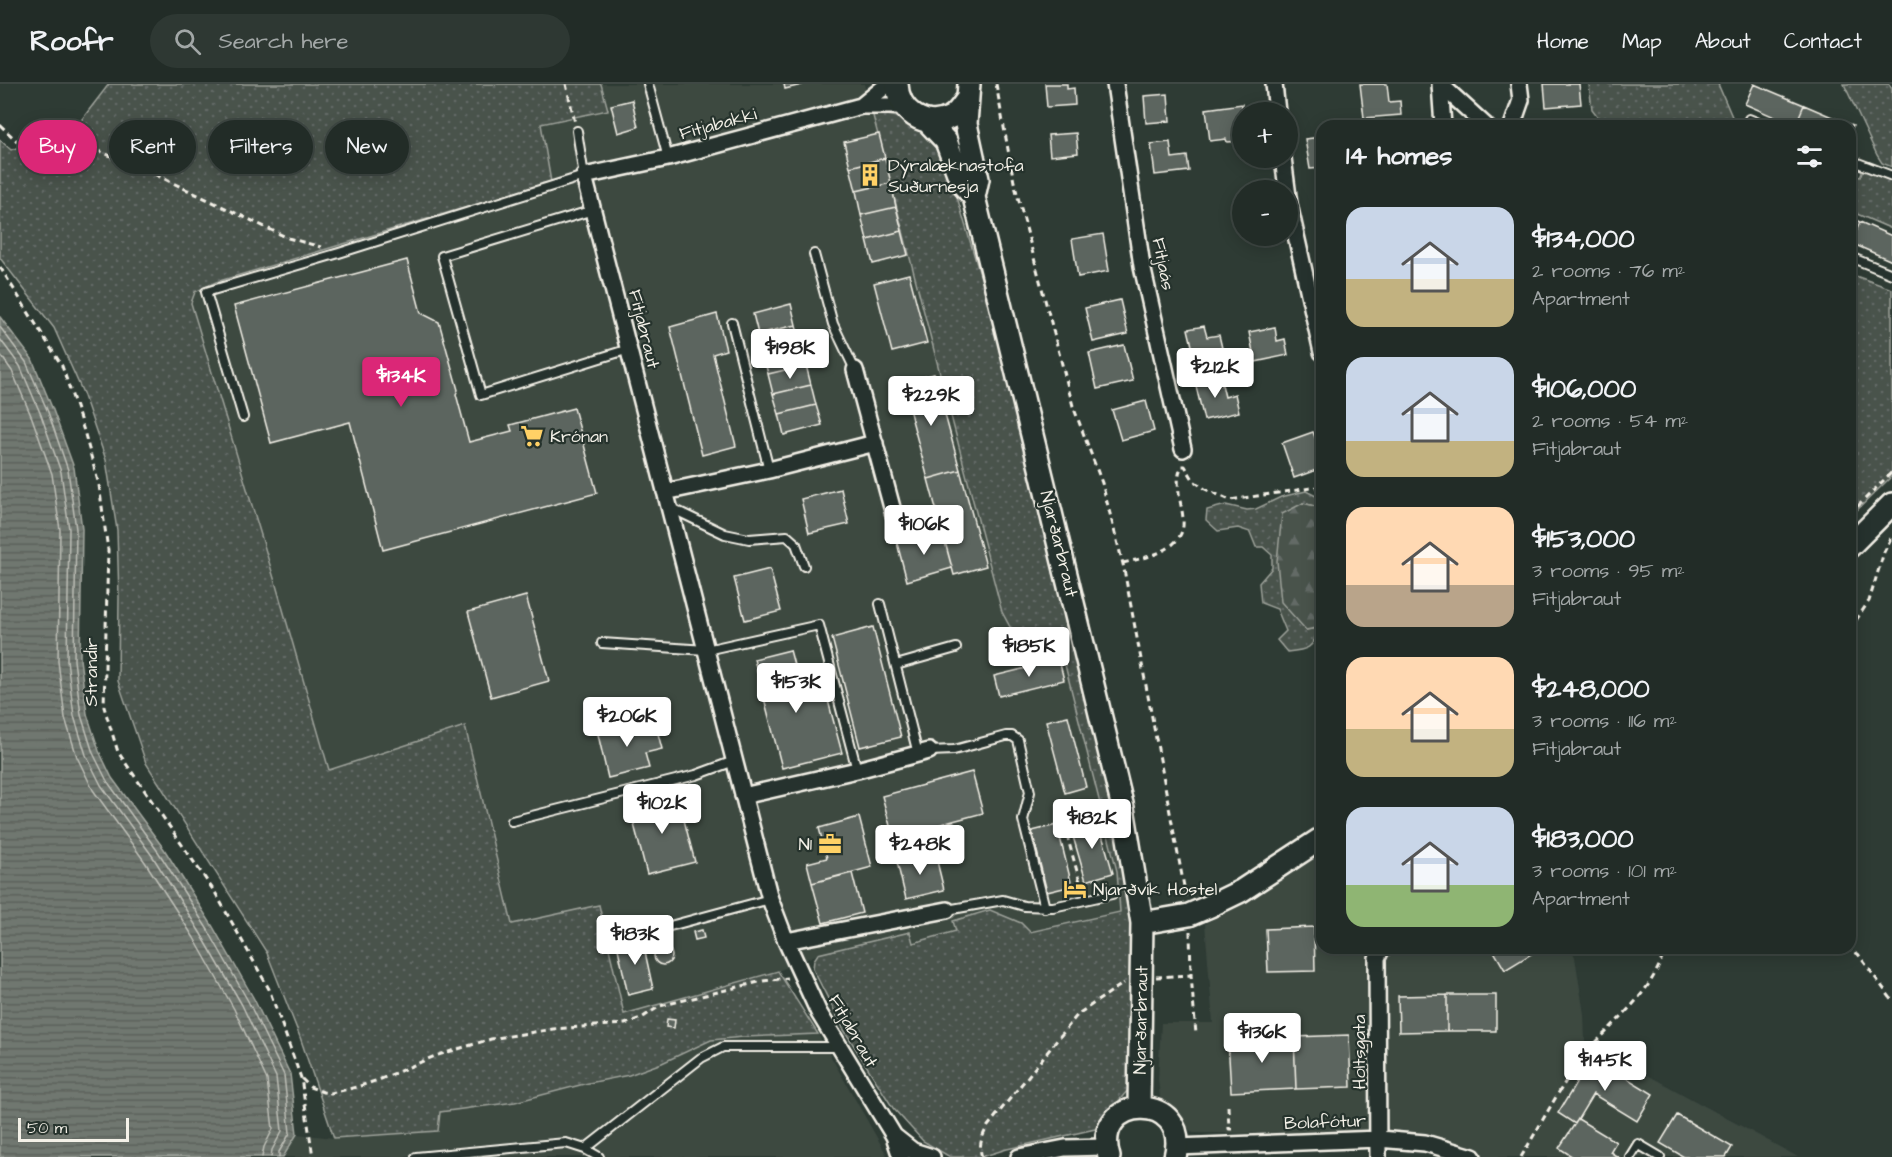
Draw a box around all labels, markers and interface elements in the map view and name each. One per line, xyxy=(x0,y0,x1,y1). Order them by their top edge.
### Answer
search box xyxy=(150,14,570,68)
text: Roofr xyxy=(30,22,114,61)
icon: search xyxy=(171,25,204,58)
text: Search here xyxy=(219,26,348,57)
text: Home xyxy=(1537,27,1589,56)
text: Map xyxy=(1622,27,1662,56)
text: About xyxy=(1695,27,1751,56)
text: Contact xyxy=(1784,27,1862,56)
street label: Fitjabakki xyxy=(677,102,760,146)
map controls xyxy=(1232,102,1298,246)
button: + xyxy=(1232,102,1298,168)
chip: Buy xyxy=(18,120,97,174)
chip: Rent xyxy=(109,120,196,174)
chip: Filters xyxy=(208,120,313,174)
chip: New xyxy=(325,120,409,174)
text: 14 homes xyxy=(1346,138,1452,174)
icon: filters xyxy=(1793,140,1826,173)
place label: Dýralæknastofa Suðurnesja xyxy=(888,153,1024,199)
building icon: Dýralæknastofa Suðurnesja xyxy=(857,162,883,188)
button: − xyxy=(1232,180,1298,246)
text: $134,000 xyxy=(1532,221,1635,257)
icon: home xyxy=(1394,231,1466,303)
street label: Fitjaás xyxy=(1146,236,1180,292)
text: 2 rooms · 76 m² xyxy=(1532,257,1685,285)
text: Apartment xyxy=(1532,285,1630,313)
street label: Fitjabraut xyxy=(622,287,666,372)
pin: $198K xyxy=(748,329,832,380)
text: $198K xyxy=(765,334,815,362)
pin: $212K xyxy=(1173,348,1257,399)
text: $212K xyxy=(1191,353,1239,381)
pin: $134K xyxy=(359,357,443,408)
text: $134K xyxy=(376,362,426,390)
text: $106,000 xyxy=(1532,371,1636,407)
pin: $229K xyxy=(889,376,973,427)
text: $229K xyxy=(902,381,960,409)
icon: home xyxy=(1394,381,1466,453)
text: 2 rooms · 54 m² xyxy=(1532,407,1688,435)
supermarket icon: Krónan xyxy=(519,423,545,449)
place label: Krónan xyxy=(550,424,608,449)
text: Fitjabraut xyxy=(1532,435,1621,463)
street label: Njarðarbraut xyxy=(1034,488,1084,600)
pin: $106K xyxy=(882,505,966,556)
text: $106K xyxy=(899,510,949,538)
text: $153,000 xyxy=(1532,521,1635,557)
icon: home xyxy=(1394,531,1466,603)
text: 3 rooms · 95 m² xyxy=(1532,557,1685,585)
text: Fitjabraut xyxy=(1532,585,1621,613)
pin: $185K xyxy=(987,627,1071,678)
text: $185K xyxy=(1003,632,1055,660)
street label: Strandir xyxy=(79,638,104,706)
pin: $153K xyxy=(754,663,838,714)
text: $153K xyxy=(771,668,821,696)
text: $248,000 xyxy=(1532,671,1650,707)
icon: home xyxy=(1394,681,1466,753)
pin: $206K xyxy=(585,697,669,748)
text: $206K xyxy=(597,702,657,730)
text: 3 rooms · 116 m² xyxy=(1532,707,1677,735)
text: Fitjabraut xyxy=(1532,735,1621,763)
pin: $102K xyxy=(620,784,704,835)
text: $102K xyxy=(637,789,687,817)
pin: $182K xyxy=(1050,799,1134,850)
text: $182K xyxy=(1067,804,1117,832)
text: $183,000 xyxy=(1532,821,1634,857)
pin: $248K xyxy=(878,825,962,876)
text: $248K xyxy=(889,830,951,858)
office icon: N1 xyxy=(817,831,843,857)
icon: home xyxy=(1394,831,1466,903)
place label: N1 xyxy=(798,832,812,857)
text: 3 rooms · 101 m² xyxy=(1532,857,1677,885)
hotel icon: Njarðvík Hostel xyxy=(1062,876,1088,902)
place label: Njarðvík Hostel xyxy=(1093,877,1217,902)
text: Apartment xyxy=(1532,885,1630,913)
pin: $183K xyxy=(593,915,677,966)
text: $183K xyxy=(611,920,659,948)
street label: Njarðarbraut xyxy=(1128,965,1154,1075)
street label: Fitjabraut xyxy=(822,990,884,1073)
pin: $136K xyxy=(1220,1013,1304,1064)
street label: Holtsgata xyxy=(1347,1014,1373,1090)
text: $136K xyxy=(1238,1018,1286,1046)
pin: $145K xyxy=(1563,1041,1647,1092)
text: $145K xyxy=(1578,1046,1632,1074)
street label: Bolafótur xyxy=(1284,1108,1367,1136)
scale bar xyxy=(18,1115,129,1142)
text: 50 m xyxy=(27,1117,67,1139)

